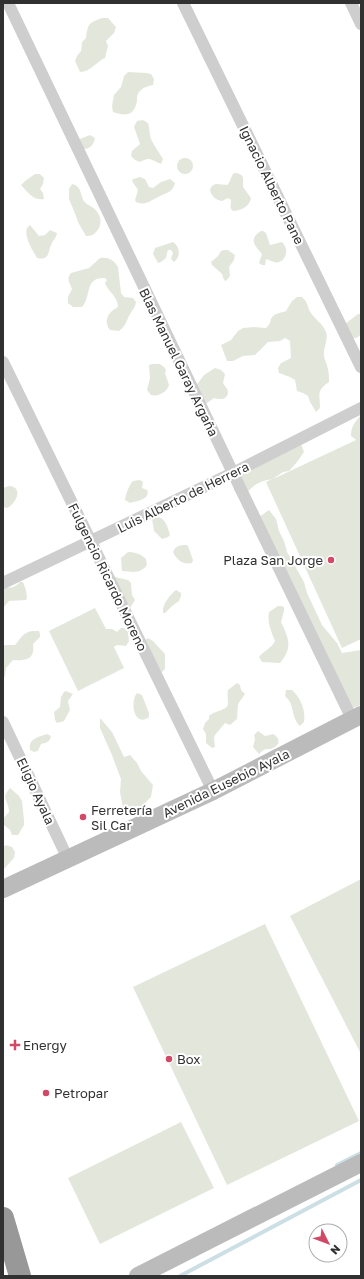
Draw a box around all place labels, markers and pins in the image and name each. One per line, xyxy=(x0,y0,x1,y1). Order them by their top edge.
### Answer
place label: Plaza San Jorge xyxy=(223,552,323,568)
marker: Plaza San Jorge xyxy=(326,555,336,565)
place label: Ferretería Sil Car xyxy=(91,802,152,833)
marker: Ferretería Sil Car xyxy=(78,812,88,822)
place label: Energy xyxy=(23,1037,67,1053)
marker: Energy xyxy=(10,1040,20,1050)
place label: Box xyxy=(177,1051,200,1067)
marker: Box xyxy=(164,1054,174,1064)
place label: Petropar xyxy=(54,1085,108,1101)
marker: Petropar xyxy=(41,1088,51,1098)

